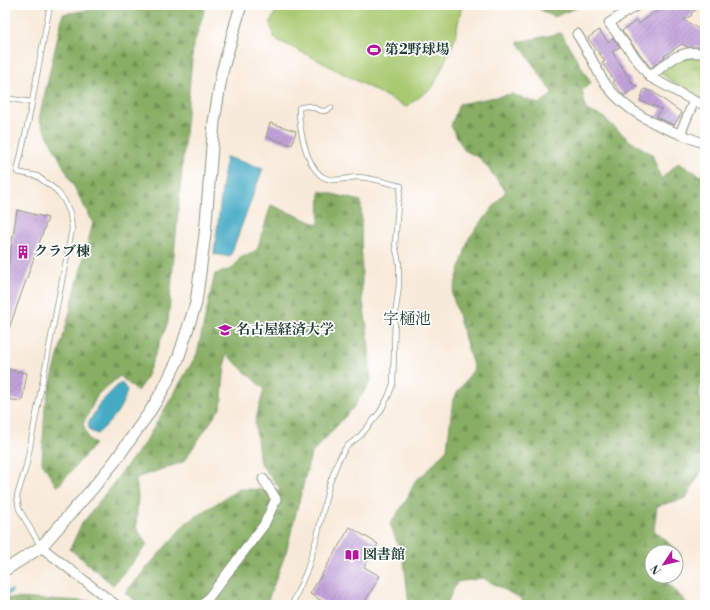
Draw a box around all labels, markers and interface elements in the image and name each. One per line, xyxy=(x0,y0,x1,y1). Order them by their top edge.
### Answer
place label: 第2野球場 xyxy=(385,41,450,59)
sports icon: 第2野球場 xyxy=(366,42,382,58)
place label: クラブ棟 xyxy=(34,243,90,261)
building icon: クラブ棟 xyxy=(15,244,31,260)
district label: 字樋池 xyxy=(383,309,431,329)
place label: 名古屋経済大学 xyxy=(236,321,334,339)
school or university icon: 名古屋経済大学 xyxy=(217,322,233,338)
north arrow xyxy=(644,544,684,584)
place label: 図書館 xyxy=(363,546,405,564)
library icon: 図書館 xyxy=(344,547,360,563)
text: N xyxy=(648,561,665,577)

